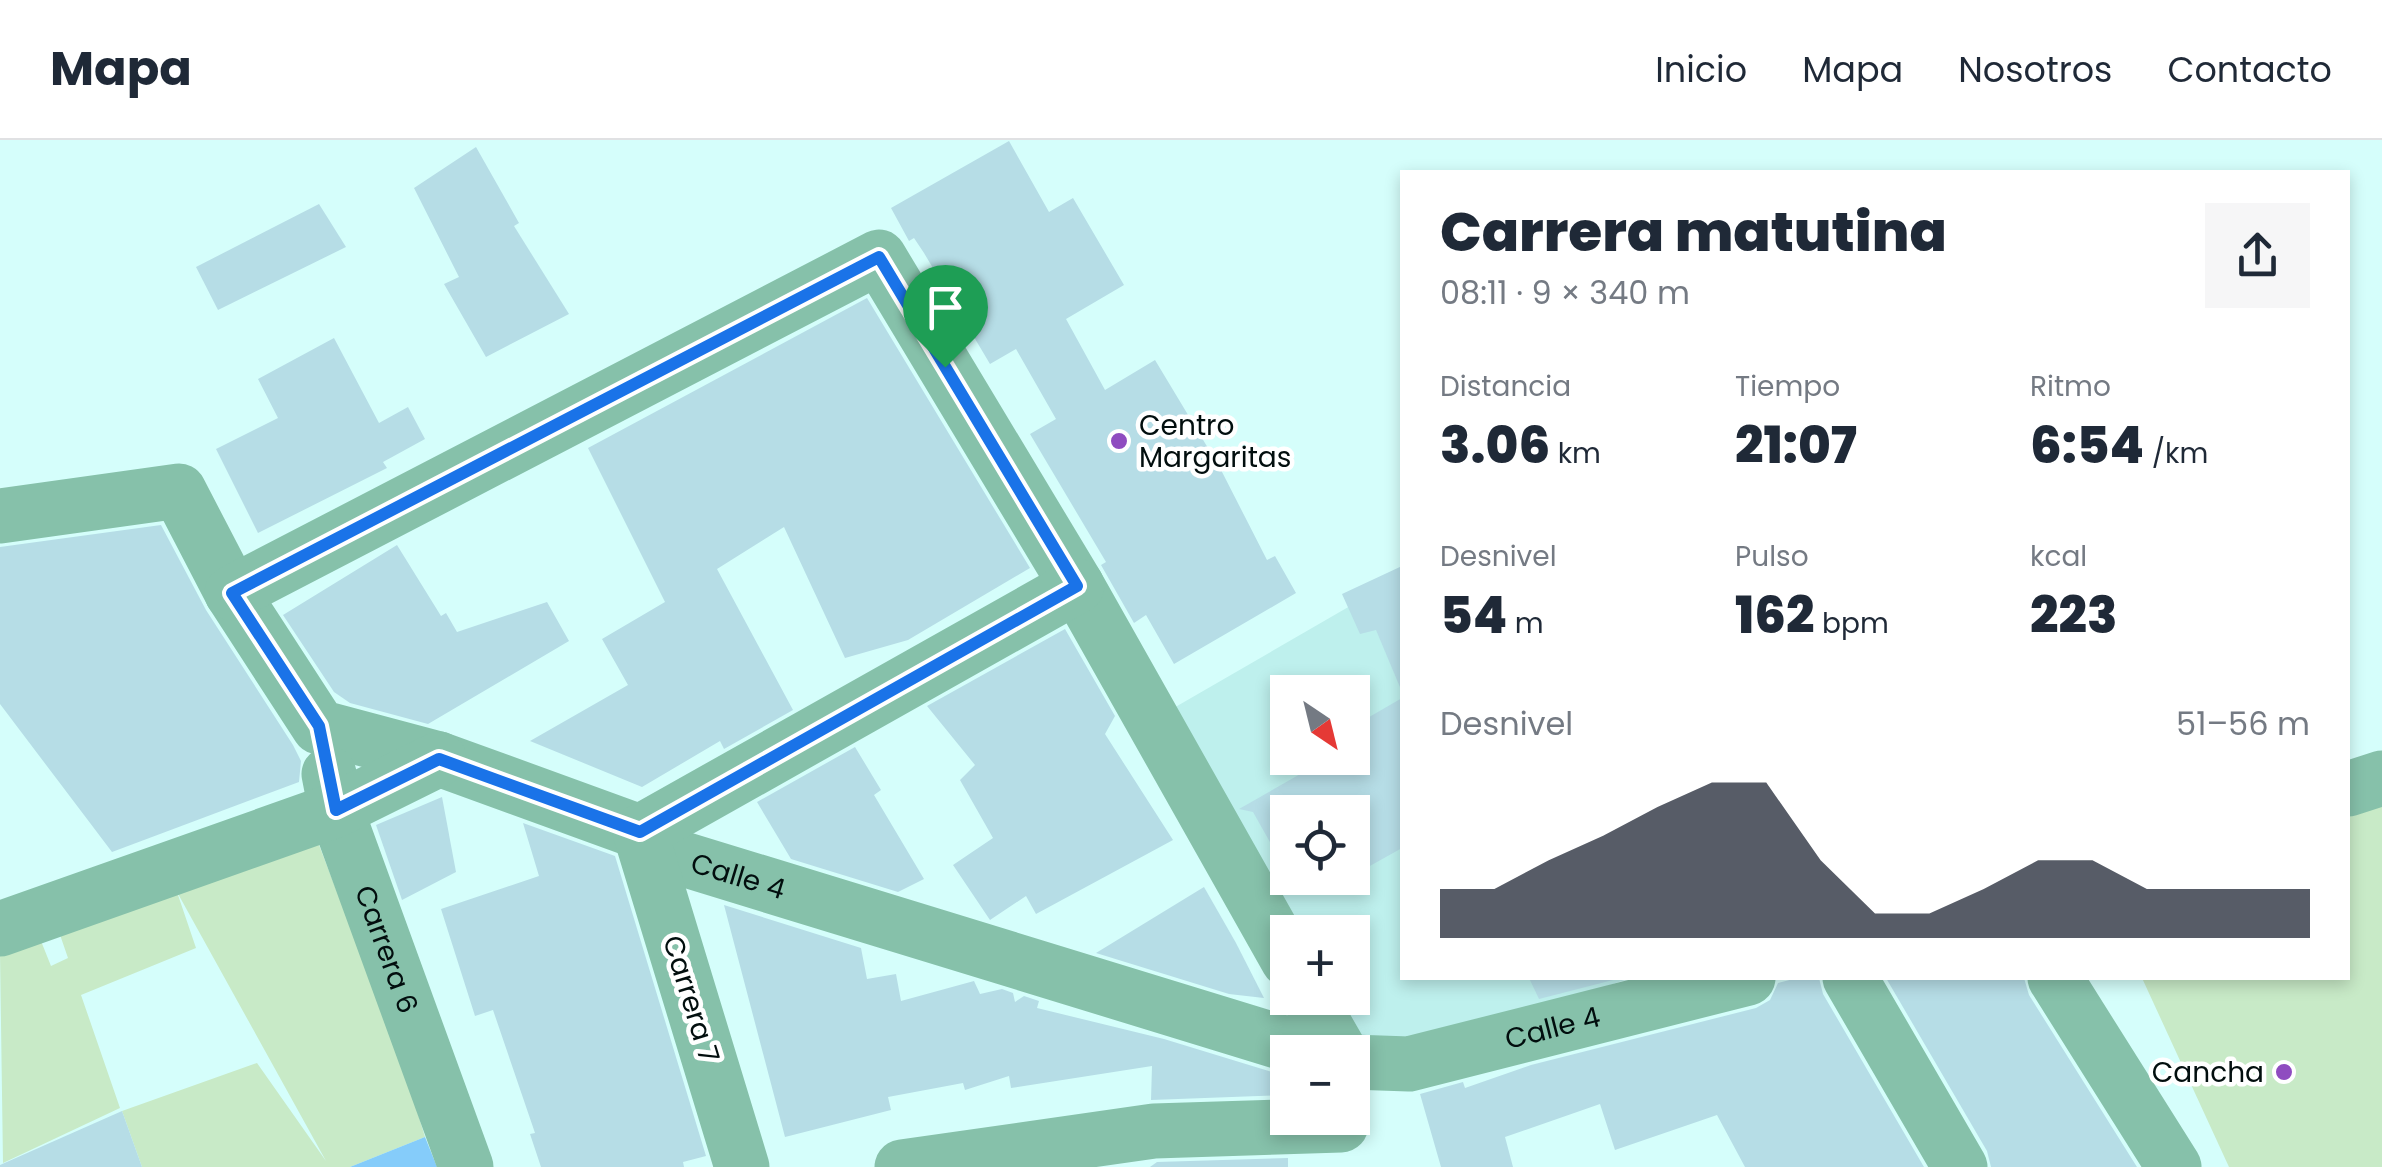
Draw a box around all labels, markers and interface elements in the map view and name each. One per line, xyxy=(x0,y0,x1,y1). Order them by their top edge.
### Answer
text: Mapa xyxy=(50,35,192,102)
text: Inicio xyxy=(1655,45,1747,94)
text: Mapa xyxy=(1802,45,1903,94)
text: Nosotros xyxy=(1958,45,2112,94)
text: Contacto xyxy=(2167,45,2332,94)
text: Carrera matutina xyxy=(1440,193,1947,270)
button: share xyxy=(2205,203,2310,308)
pin xyxy=(903,265,988,368)
text: 08:11 · 9 × 340 m xyxy=(1440,270,1690,315)
icon: arrive xyxy=(918,280,973,335)
text: Distancia xyxy=(1440,367,1571,406)
text: Tiempo xyxy=(1735,367,1840,406)
text: Ritmo xyxy=(2030,367,2111,406)
place label: Centro Margaritas xyxy=(1139,406,1291,477)
text: 3.06 xyxy=(1440,410,1550,481)
text: 21:07 xyxy=(1735,410,1857,481)
text: 6:54 xyxy=(2030,410,2144,481)
marker: Centro Margaritas xyxy=(1108,430,1130,452)
text: km xyxy=(1550,434,1601,473)
text: /km xyxy=(2144,434,2208,473)
text: Desnivel xyxy=(1440,537,1557,576)
text: Pulso xyxy=(1735,537,1809,576)
text: kcal xyxy=(2030,537,2087,576)
text: 54 xyxy=(1440,580,1507,651)
text: 162 xyxy=(1735,580,1815,651)
text: 223 xyxy=(2030,580,2117,651)
text: m xyxy=(1507,604,1544,643)
text: bpm xyxy=(1815,604,1889,643)
north arrow xyxy=(1270,675,1370,775)
map controls xyxy=(1270,675,1370,1135)
text: Desnivel xyxy=(1440,701,1573,746)
text: 51–56 m xyxy=(2176,701,2310,746)
button: locate xyxy=(1270,795,1370,895)
street label: Calle 4 xyxy=(686,843,790,909)
street label: Carrera 6 xyxy=(346,880,428,1019)
button: + xyxy=(1270,915,1370,1015)
street label: Carrera 7 xyxy=(653,931,729,1067)
street label: Calle 4 xyxy=(1501,997,1604,1058)
button: − xyxy=(1270,1035,1370,1135)
place label: Cancha xyxy=(2152,1053,2264,1092)
marker: Cancha xyxy=(2273,1061,2295,1083)

